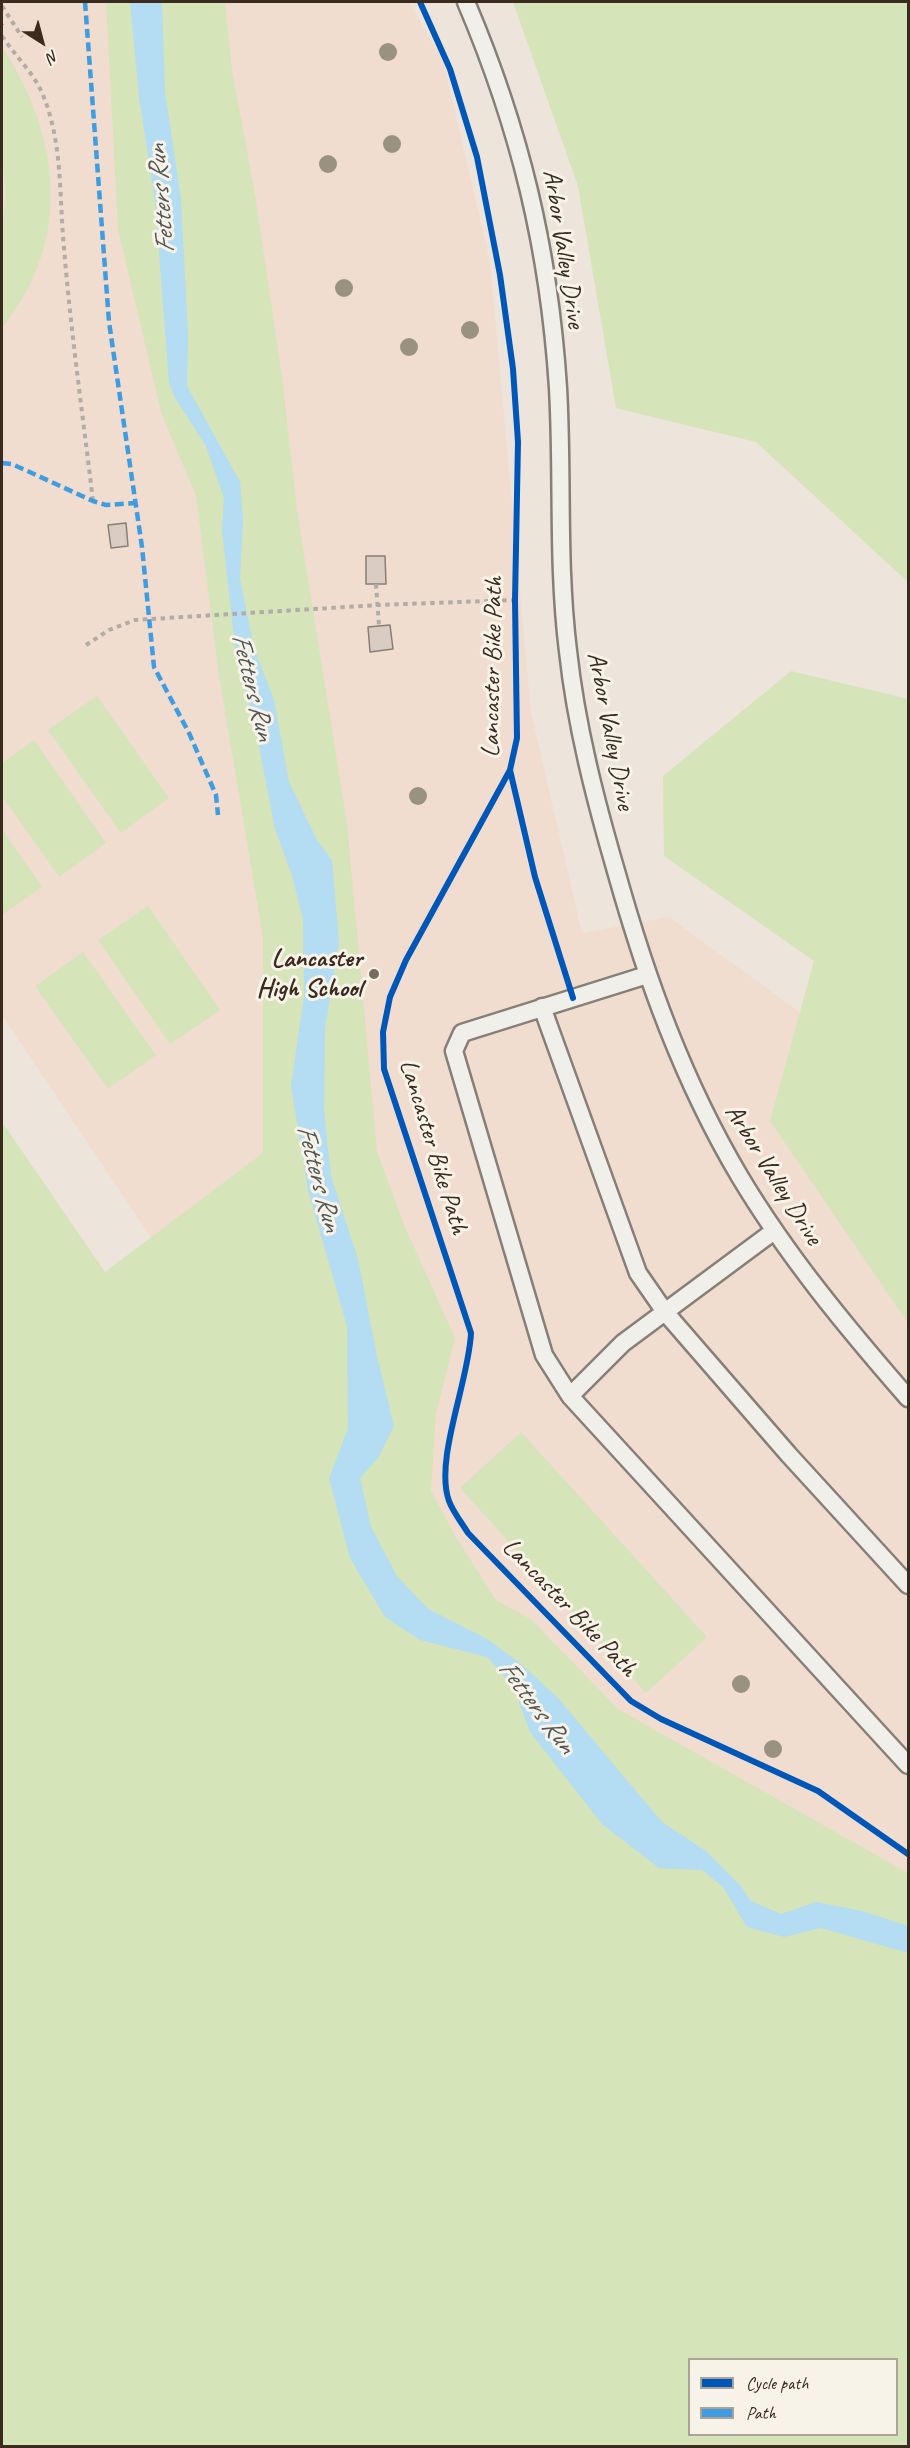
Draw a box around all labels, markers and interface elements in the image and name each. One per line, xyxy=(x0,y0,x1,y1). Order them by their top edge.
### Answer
north arrow xyxy=(12,12,72,72)
text: N xyxy=(43,46,62,68)
water label: Fetters Run xyxy=(141,144,183,254)
street label: Arbor Valley Drive xyxy=(535,167,591,331)
street label: Lancaster Bike Path xyxy=(476,576,510,758)
water label: Fetters Run xyxy=(223,630,281,744)
street label: Arbor Valley Drive xyxy=(579,649,641,813)
place label: Lancaster High School xyxy=(257,943,362,1005)
marker: Lancaster High School xyxy=(367,967,381,981)
street label: Lancaster Bike Path xyxy=(392,1056,474,1238)
street label: Arbor Valley Drive xyxy=(717,1099,829,1251)
water label: Fetters Run xyxy=(288,1121,348,1235)
street label: Lancaster Bike Path xyxy=(495,1532,643,1684)
water label: Fetters Run xyxy=(490,1654,582,1760)
legend xyxy=(688,2358,898,2436)
text: Cycle path xyxy=(746,2372,808,2394)
text: Path xyxy=(746,2402,776,2424)

